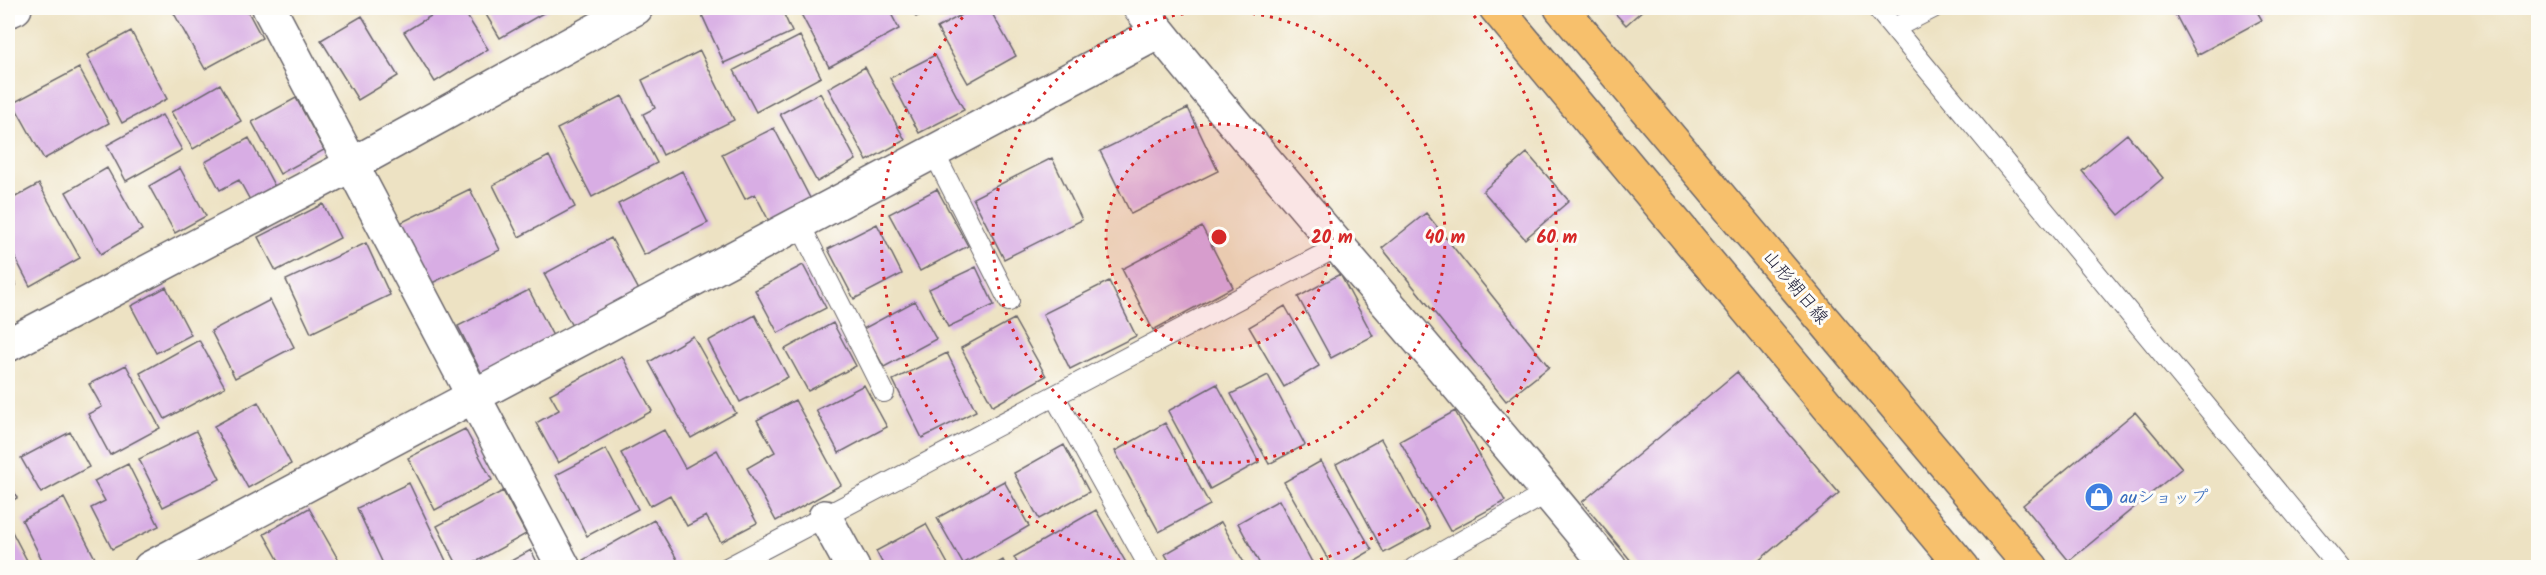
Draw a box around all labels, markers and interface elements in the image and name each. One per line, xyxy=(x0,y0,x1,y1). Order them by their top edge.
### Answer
text: 20 m xyxy=(1311,224,1353,253)
text: 40 m xyxy=(1425,224,1466,253)
text: 60 m xyxy=(1537,224,1578,253)
centre of rings xyxy=(1209,227,1229,247)
street label: 山形朝日線 xyxy=(1755,244,1835,332)
shop icon: auショップ xyxy=(2083,481,2115,513)
place label: auショップ xyxy=(2120,484,2208,513)

